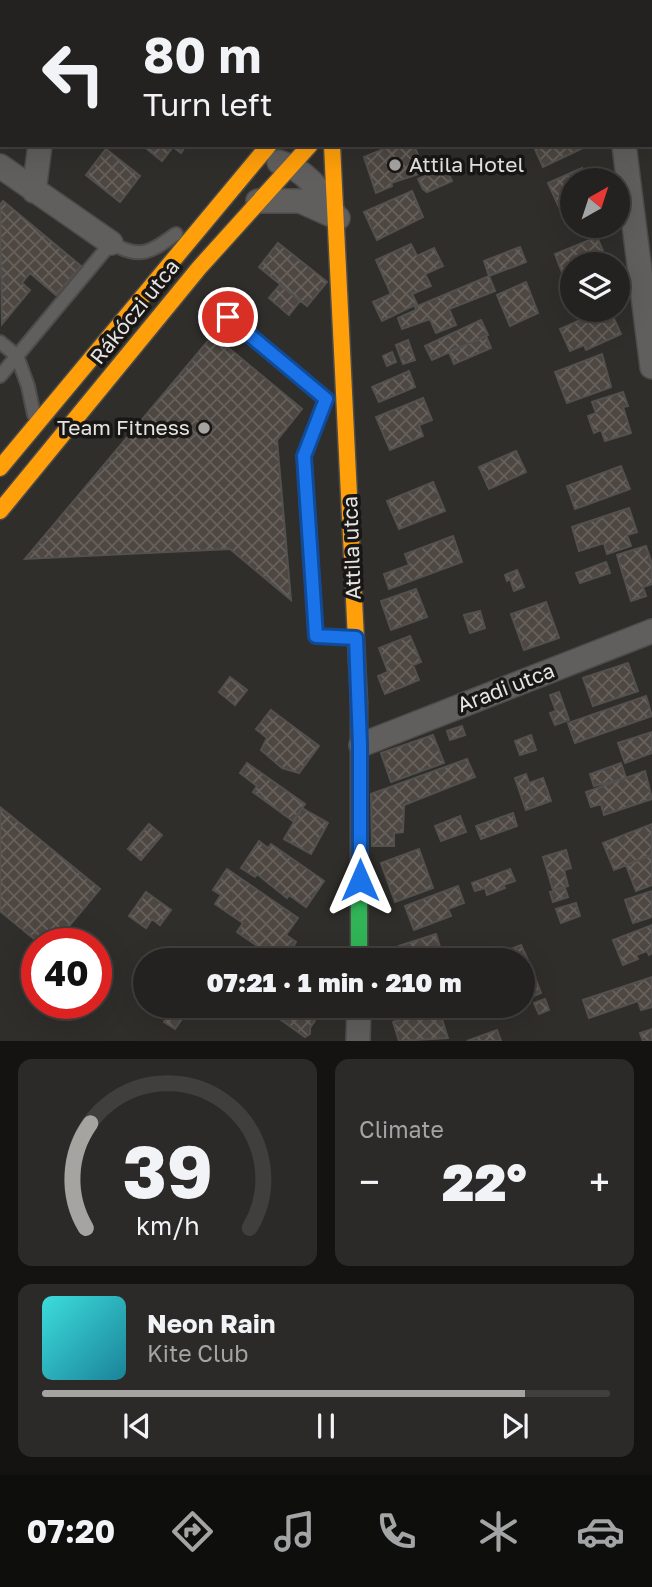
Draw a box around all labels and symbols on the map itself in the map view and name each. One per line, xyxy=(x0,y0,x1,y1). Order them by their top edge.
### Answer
place label: Attila Hotel xyxy=(409,151,524,177)
marker: Attila Hotel xyxy=(387,157,403,173)
north arrow xyxy=(560,168,630,238)
street label: Rákóczi utca xyxy=(84,254,184,369)
pin xyxy=(198,287,258,347)
place label: Team Fitness xyxy=(57,414,190,440)
marker: Team Fitness xyxy=(196,420,212,436)
street label: Attila utca xyxy=(336,496,366,600)
street label: Aradi utca xyxy=(453,657,558,718)
position arrow xyxy=(323,843,397,917)
speed limit sign: 40 xyxy=(21,928,112,1019)

